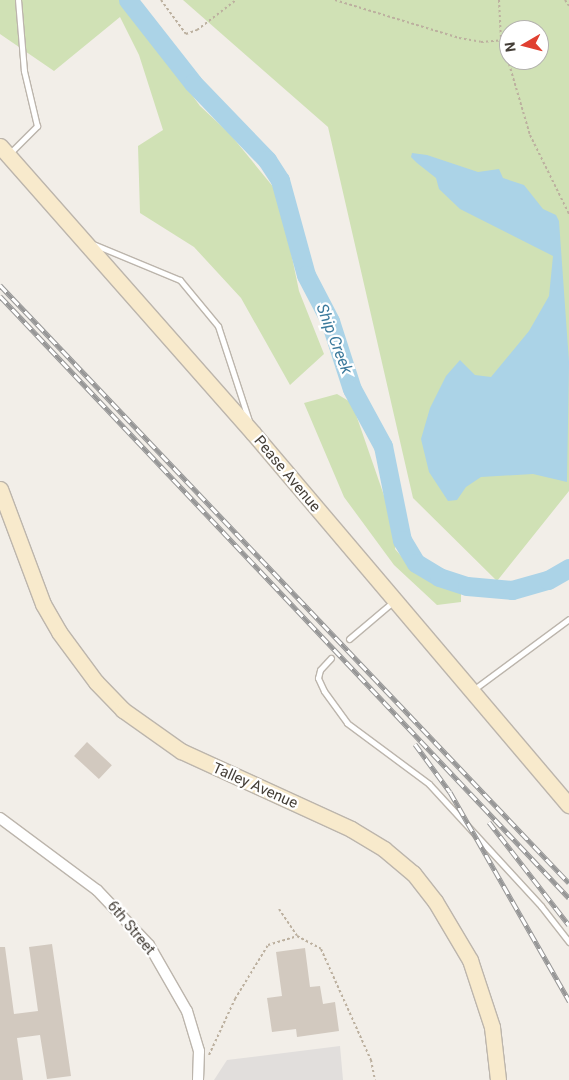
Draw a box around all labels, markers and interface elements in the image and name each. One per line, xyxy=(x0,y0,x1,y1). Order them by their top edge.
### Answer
north arrow xyxy=(499,20,549,70)
text: N xyxy=(502,41,519,53)
water label: Ship Creek xyxy=(312,301,356,377)
street label: Pease Avenue xyxy=(250,432,324,516)
street label: Talley Avenue xyxy=(210,759,300,813)
street label: 6th Street xyxy=(103,897,159,959)

